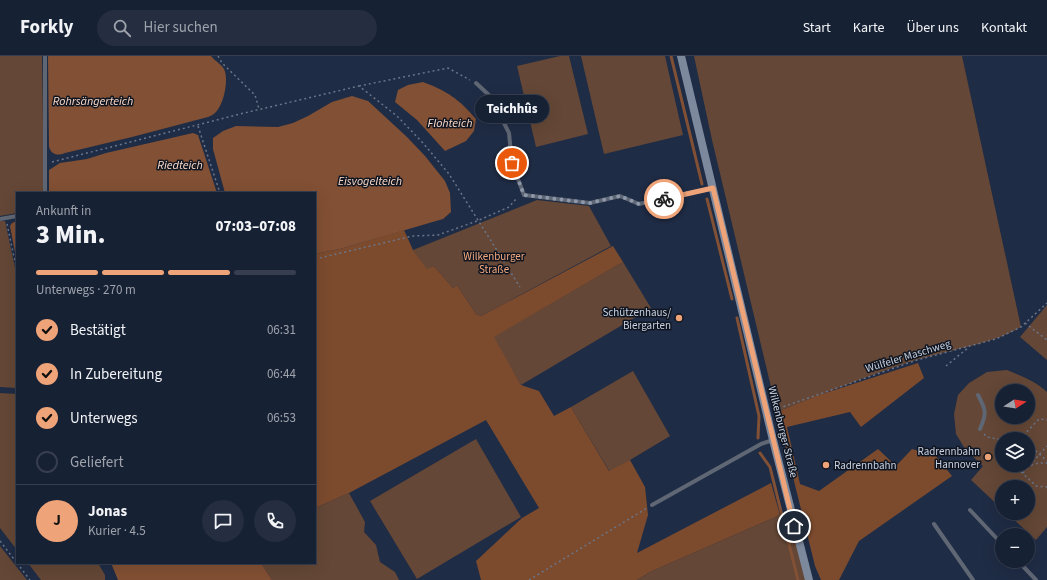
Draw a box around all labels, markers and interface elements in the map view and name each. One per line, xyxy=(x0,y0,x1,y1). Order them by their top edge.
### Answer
search box xyxy=(97,10,377,46)
text: Forkly xyxy=(20,14,73,41)
icon: search xyxy=(111,17,133,39)
text: Hier suchen xyxy=(143,17,218,38)
text: Start xyxy=(803,18,831,38)
text: Karte xyxy=(853,18,884,38)
text: Über uns xyxy=(906,18,959,38)
text: Kontakt xyxy=(981,18,1027,38)
water label: Rohrsängerteich xyxy=(53,93,133,110)
callout: Teichhûs xyxy=(475,95,549,123)
text: Teichhûs xyxy=(486,100,538,118)
water label: Flohteich xyxy=(428,115,472,132)
pin xyxy=(495,146,529,180)
icon: bag xyxy=(501,152,523,174)
water label: Riedteich xyxy=(157,157,203,174)
water label: Eisvogelteich xyxy=(338,173,402,190)
courier xyxy=(644,179,684,219)
icon: bike xyxy=(653,188,675,210)
text: Ankunft in xyxy=(36,202,91,220)
text: 3 Min. xyxy=(36,216,105,253)
text: 07:03–07:08 xyxy=(215,216,296,237)
park label: Wilkenburger Straße xyxy=(463,249,525,277)
text: Unterwegs · 270 m xyxy=(36,281,136,299)
place label: Schützenhaus/ Biergarten xyxy=(602,305,671,333)
marker: Schützenhaus/ Biergarten xyxy=(674,313,684,323)
icon: check xyxy=(36,319,58,341)
text: Bestätigt xyxy=(70,320,126,341)
text: 06:31 xyxy=(267,321,296,339)
street label: Wülfeler Maschweg xyxy=(864,336,953,376)
icon: check xyxy=(36,363,58,385)
text: In Zubereitung xyxy=(70,364,162,385)
text: 06:44 xyxy=(267,365,296,383)
north arrow xyxy=(995,384,1035,424)
map controls xyxy=(995,384,1035,568)
street label: Wilkenburger Straße xyxy=(764,385,802,480)
icon: check xyxy=(36,407,58,429)
text: Unterwegs xyxy=(70,408,138,429)
text: 06:53 xyxy=(267,409,296,427)
button: layers xyxy=(995,432,1035,472)
place label: Radrennbahn Hannover xyxy=(917,444,980,472)
text: Geliefert xyxy=(70,452,124,473)
marker: Radrennbahn Hannover xyxy=(983,452,993,462)
place label: Radrennbahn xyxy=(834,458,897,473)
marker: Radrennbahn xyxy=(821,460,831,470)
button: + xyxy=(995,480,1035,520)
button: chat xyxy=(202,500,244,542)
button: phone xyxy=(254,500,296,542)
text: Jonas xyxy=(88,501,127,522)
pin xyxy=(777,509,811,543)
text: J xyxy=(53,510,61,531)
icon: home xyxy=(783,515,805,537)
text: Kurier · 4.5 xyxy=(88,522,146,540)
button: − xyxy=(995,528,1035,568)

